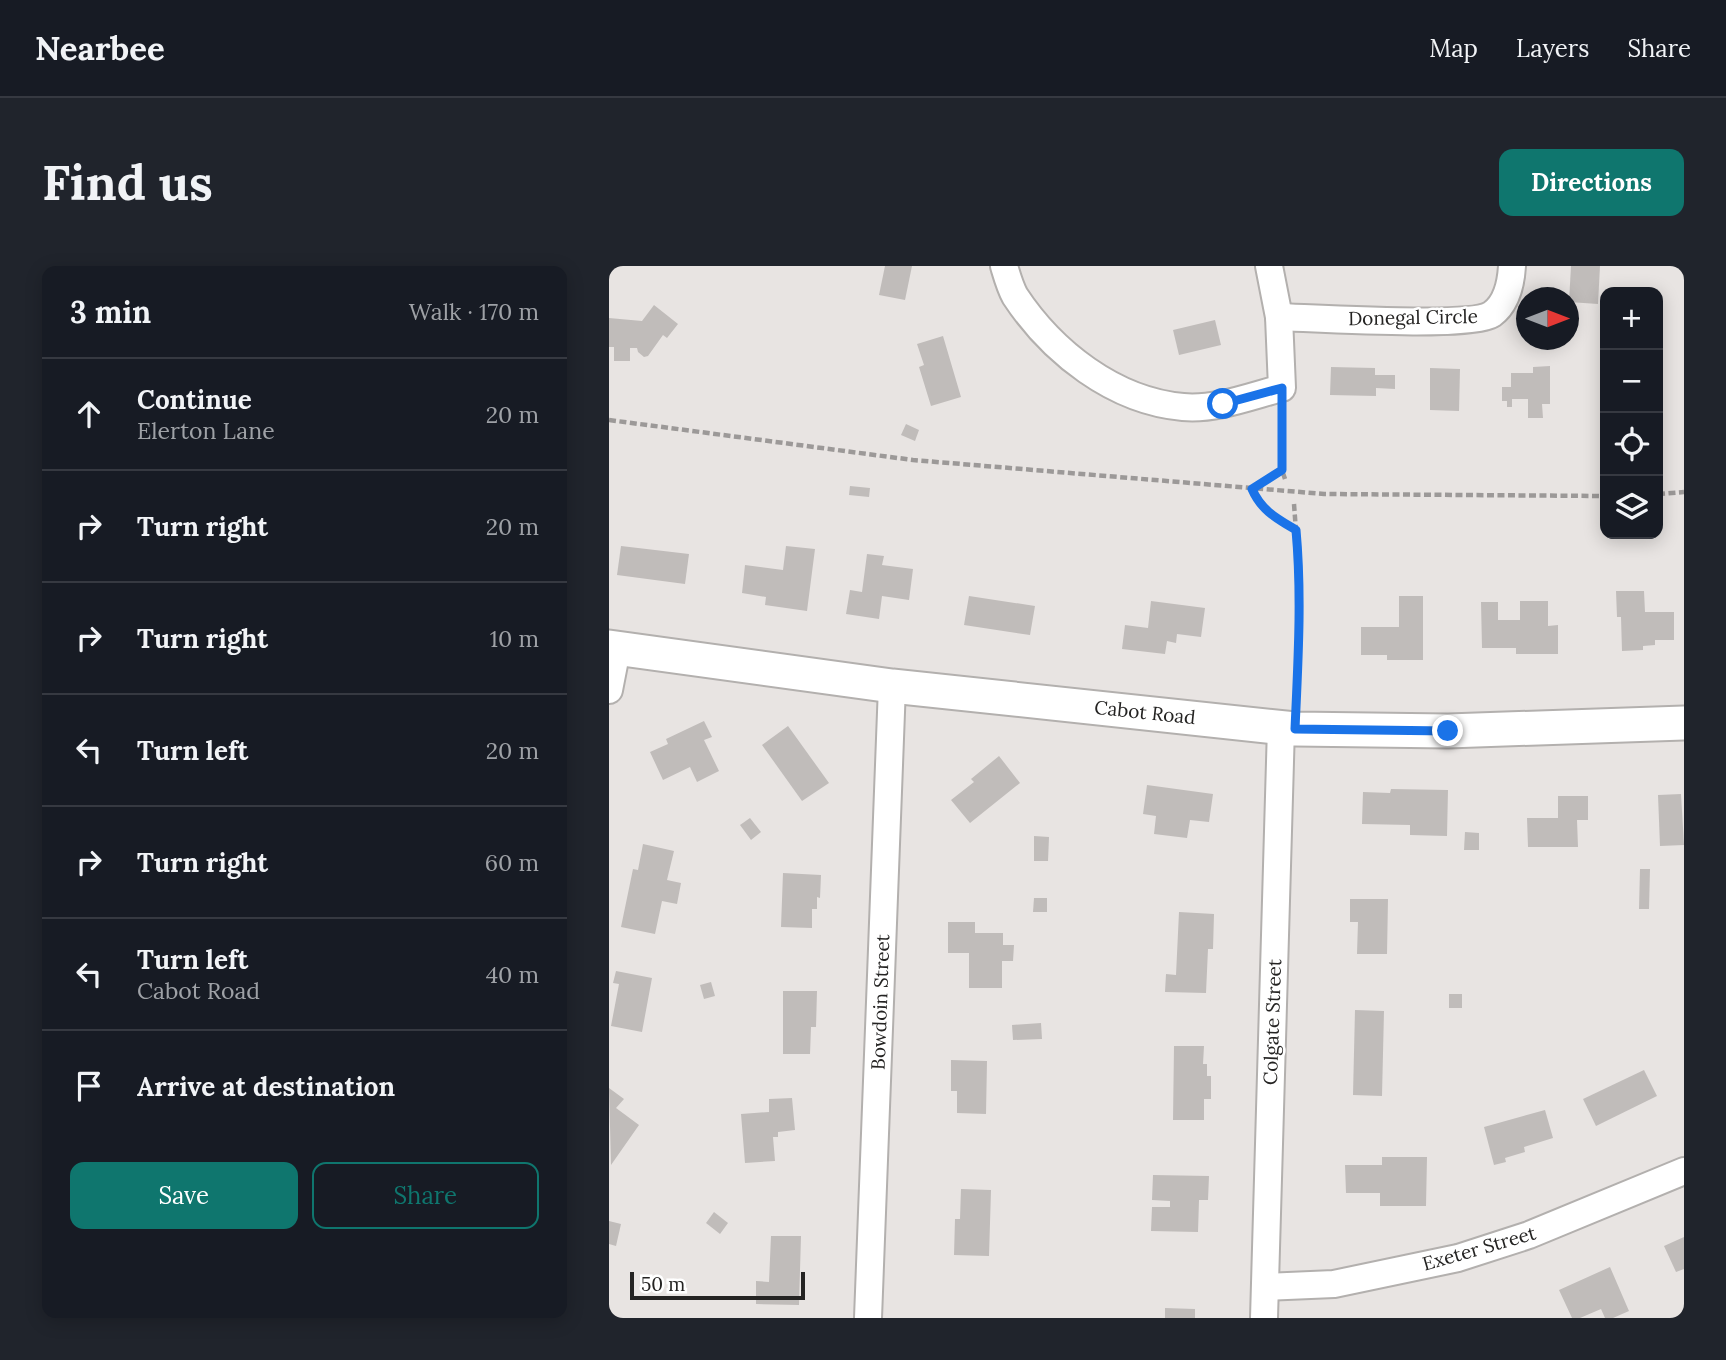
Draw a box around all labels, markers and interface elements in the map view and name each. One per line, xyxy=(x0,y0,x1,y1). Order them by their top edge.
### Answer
text: Nearbee xyxy=(35,27,165,69)
text: Map xyxy=(1429,33,1478,64)
text: Layers xyxy=(1516,33,1589,64)
text: Share xyxy=(1627,33,1691,64)
button: Directions xyxy=(1499,149,1684,216)
text: Find us xyxy=(42,151,213,213)
north arrow xyxy=(1516,287,1579,350)
map controls xyxy=(1600,287,1663,539)
button: + xyxy=(1600,287,1663,350)
text: 3 min xyxy=(70,293,151,331)
text: Walk · 170 m xyxy=(409,297,539,326)
street label: Donegal Circle xyxy=(1348,304,1478,330)
button: − xyxy=(1600,350,1663,413)
text: Continue xyxy=(137,383,252,416)
route start xyxy=(1207,388,1238,419)
icon: ahead xyxy=(70,395,108,433)
text: 20 m xyxy=(486,400,539,429)
button: locate xyxy=(1600,413,1663,476)
text: Elerton Lane xyxy=(137,416,275,445)
button: layers xyxy=(1600,476,1663,539)
icon: right xyxy=(70,507,108,545)
text: Turn right xyxy=(137,510,268,543)
text: 20 m xyxy=(486,512,539,541)
icon: right xyxy=(70,619,108,657)
text: Turn right xyxy=(137,622,268,655)
text: 10 m xyxy=(490,624,539,653)
street label: Cabot Road xyxy=(1093,695,1197,729)
route end xyxy=(1432,715,1463,746)
icon: left xyxy=(70,731,108,769)
text: Turn left xyxy=(137,734,248,767)
text: 20 m xyxy=(486,736,539,765)
icon: right xyxy=(70,843,108,881)
text: Turn right xyxy=(137,846,268,879)
text: 60 m xyxy=(485,848,539,877)
street label: Bowdoin Street xyxy=(866,933,894,1070)
text: Turn left xyxy=(137,943,248,976)
icon: left xyxy=(70,955,108,993)
street label: Colgate Street xyxy=(1258,958,1286,1086)
text: 40 m xyxy=(486,960,539,989)
text: Cabot Road xyxy=(137,976,260,1005)
icon: arrive xyxy=(70,1067,108,1105)
text: Arrive at destination xyxy=(137,1070,395,1103)
button: Save xyxy=(70,1162,298,1229)
button: Share xyxy=(312,1162,539,1229)
street label: Exeter Street xyxy=(1420,1220,1539,1276)
scale bar xyxy=(630,1269,805,1301)
text: 50 m xyxy=(641,1272,685,1296)

